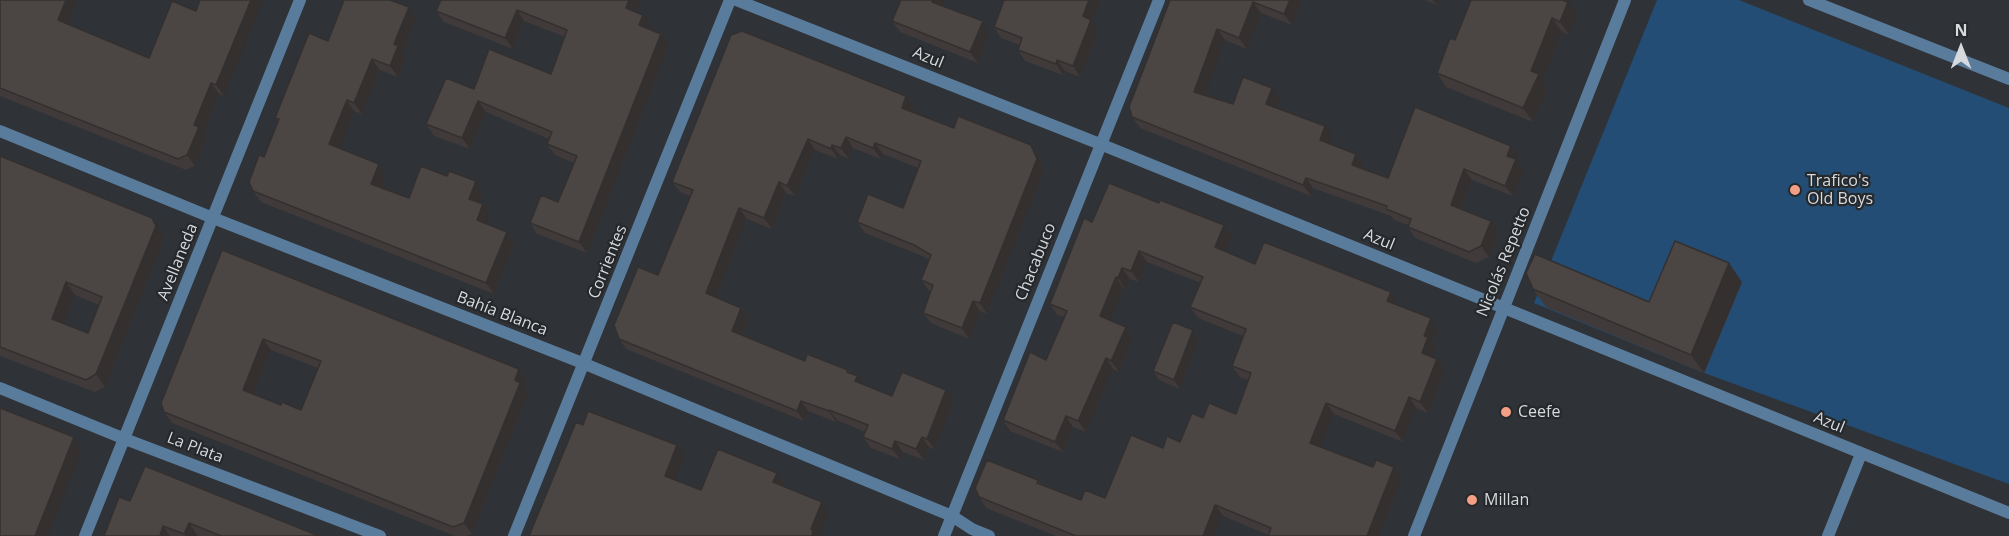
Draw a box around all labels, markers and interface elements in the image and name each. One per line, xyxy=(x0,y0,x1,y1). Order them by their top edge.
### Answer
north arrow xyxy=(1931,18,1991,78)
text: N xyxy=(1954,19,1968,41)
street label: Azul xyxy=(910,43,946,73)
place label: Trafico's Old Boys xyxy=(1807,171,1873,209)
marker: Trafico's Old Boys xyxy=(1788,183,1802,197)
street label: Nicolás Repetto xyxy=(1473,204,1535,320)
street label: Chacabuco xyxy=(1012,220,1060,304)
street label: Avellaneda xyxy=(154,221,202,303)
street label: Corrientes xyxy=(585,222,631,302)
street label: Azul xyxy=(1361,225,1397,255)
street label: Bahía Blanca xyxy=(454,288,550,340)
place label: Ceefe xyxy=(1518,402,1560,422)
marker: Ceefe xyxy=(1499,405,1513,419)
street label: Azul xyxy=(1811,408,1847,438)
street label: La Plata xyxy=(164,429,226,467)
place label: Millan xyxy=(1484,490,1529,510)
marker: Millan xyxy=(1465,493,1479,507)

